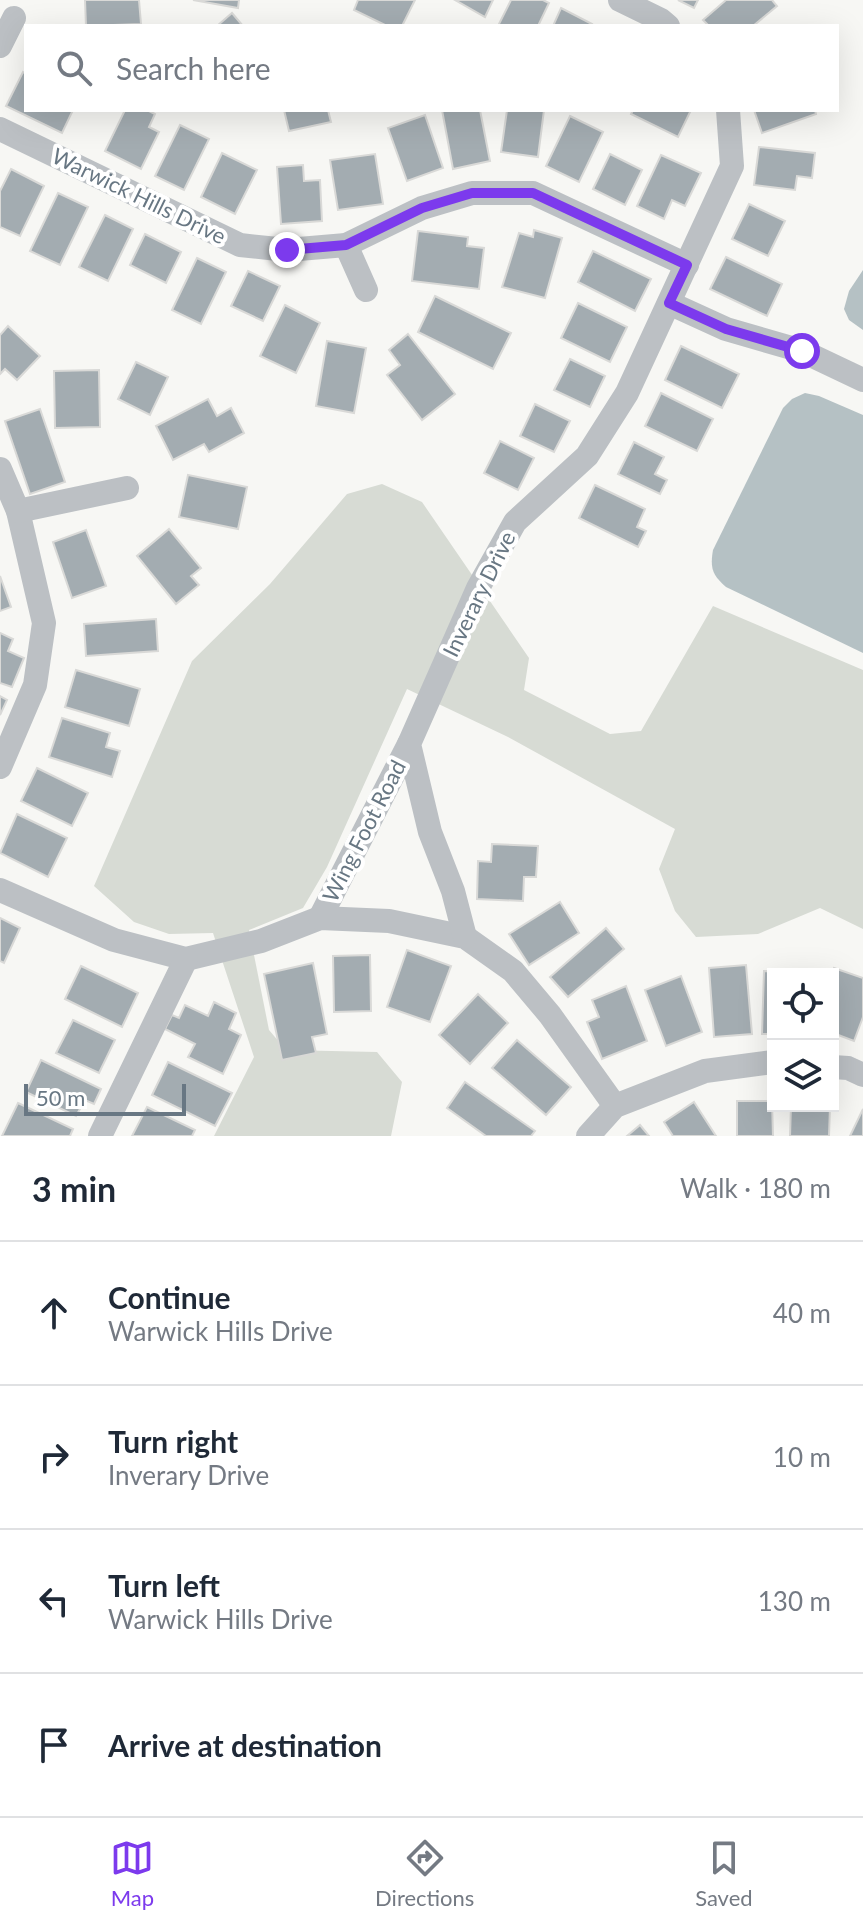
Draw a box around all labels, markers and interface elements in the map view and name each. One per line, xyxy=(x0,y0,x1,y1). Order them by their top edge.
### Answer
search box xyxy=(24,24,839,112)
icon: search xyxy=(52,46,96,90)
text: Search here xyxy=(116,50,271,86)
street label: Warwick Hills Drive xyxy=(48,142,231,249)
route end xyxy=(269,232,305,268)
route start xyxy=(784,333,820,369)
street label: Inverary Drive xyxy=(437,527,521,661)
street label: Wing Foot Road xyxy=(316,755,411,906)
map controls xyxy=(767,968,839,1112)
button: locate xyxy=(767,968,839,1040)
button: layers xyxy=(767,1040,839,1112)
scale bar xyxy=(24,1080,186,1116)
text: 50 m xyxy=(36,1084,85,1111)
text: 3 min xyxy=(32,1168,116,1209)
text: Walk · 180 m xyxy=(680,1172,831,1204)
text: Continue xyxy=(108,1279,231,1315)
icon: ahead xyxy=(32,1291,76,1335)
text: 40 m xyxy=(773,1297,831,1329)
text: Warwick Hills Drive xyxy=(108,1315,333,1347)
text: Turn right xyxy=(108,1423,238,1459)
icon: right xyxy=(32,1435,76,1479)
text: 10 m xyxy=(773,1441,831,1473)
text: Inverary Drive xyxy=(108,1459,269,1491)
text: Turn left xyxy=(108,1567,220,1603)
icon: left xyxy=(32,1579,76,1623)
text: 130 m xyxy=(758,1585,831,1617)
text: Warwick Hills Drive xyxy=(108,1603,333,1635)
icon: arrive xyxy=(32,1723,76,1767)
text: Arrive at destination xyxy=(108,1727,382,1763)
tab: Map xyxy=(110,1836,154,1911)
tab: Directions xyxy=(375,1836,474,1911)
tab: Saved xyxy=(695,1836,753,1911)

